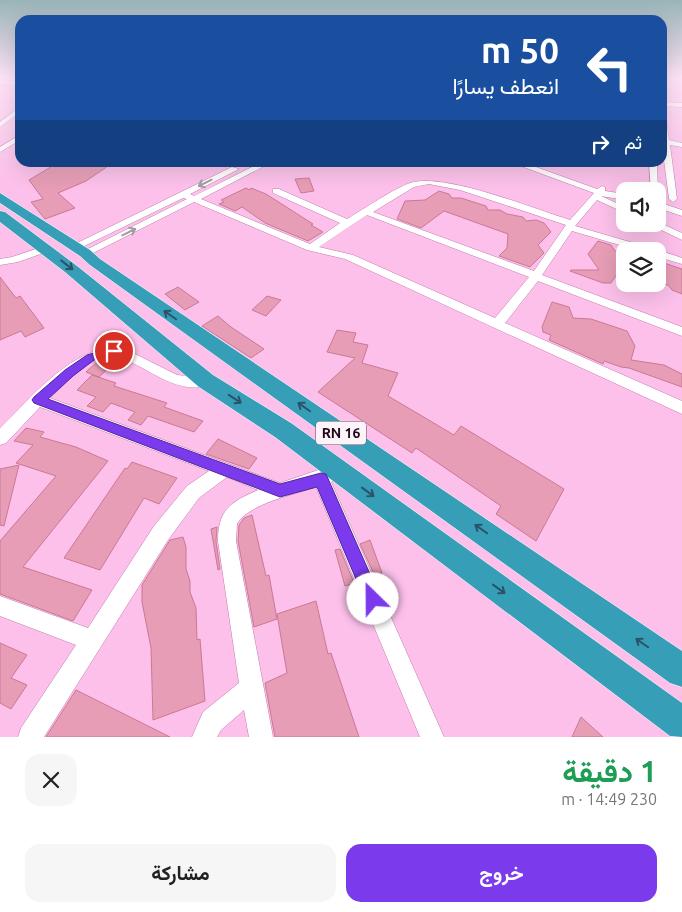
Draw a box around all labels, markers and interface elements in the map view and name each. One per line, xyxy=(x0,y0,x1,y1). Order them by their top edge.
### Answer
text: 50 m xyxy=(481,30,559,70)
icon: left xyxy=(577,35,642,100)
text: انعطف يسارًا xyxy=(452,73,559,98)
icon: right xyxy=(586,130,614,158)
text: ثم xyxy=(624,131,642,153)
one-way arrow xyxy=(198,179,213,188)
map controls xyxy=(616,182,666,292)
button: sound xyxy=(616,182,666,232)
one-way arrow xyxy=(121,227,136,236)
button: layers xyxy=(616,242,666,292)
one-way arrow xyxy=(60,260,73,271)
one-way arrow xyxy=(163,310,177,320)
pin xyxy=(93,330,135,372)
icon: arrive xyxy=(100,337,128,365)
one-way arrow xyxy=(227,394,241,404)
one-way arrow xyxy=(297,402,311,412)
road number: RN 16 xyxy=(316,422,366,444)
one-way arrow xyxy=(361,487,374,498)
one-way arrow xyxy=(474,524,488,535)
position arrow xyxy=(346,572,398,624)
one-way arrow xyxy=(491,584,505,594)
one-way arrow xyxy=(635,638,649,648)
button: close xyxy=(25,754,77,806)
text: 1 دقيقة xyxy=(562,754,657,788)
text: 230 m · 14:49 xyxy=(561,790,657,808)
button: مشاركة xyxy=(25,844,336,902)
button: خروج xyxy=(346,844,657,902)

